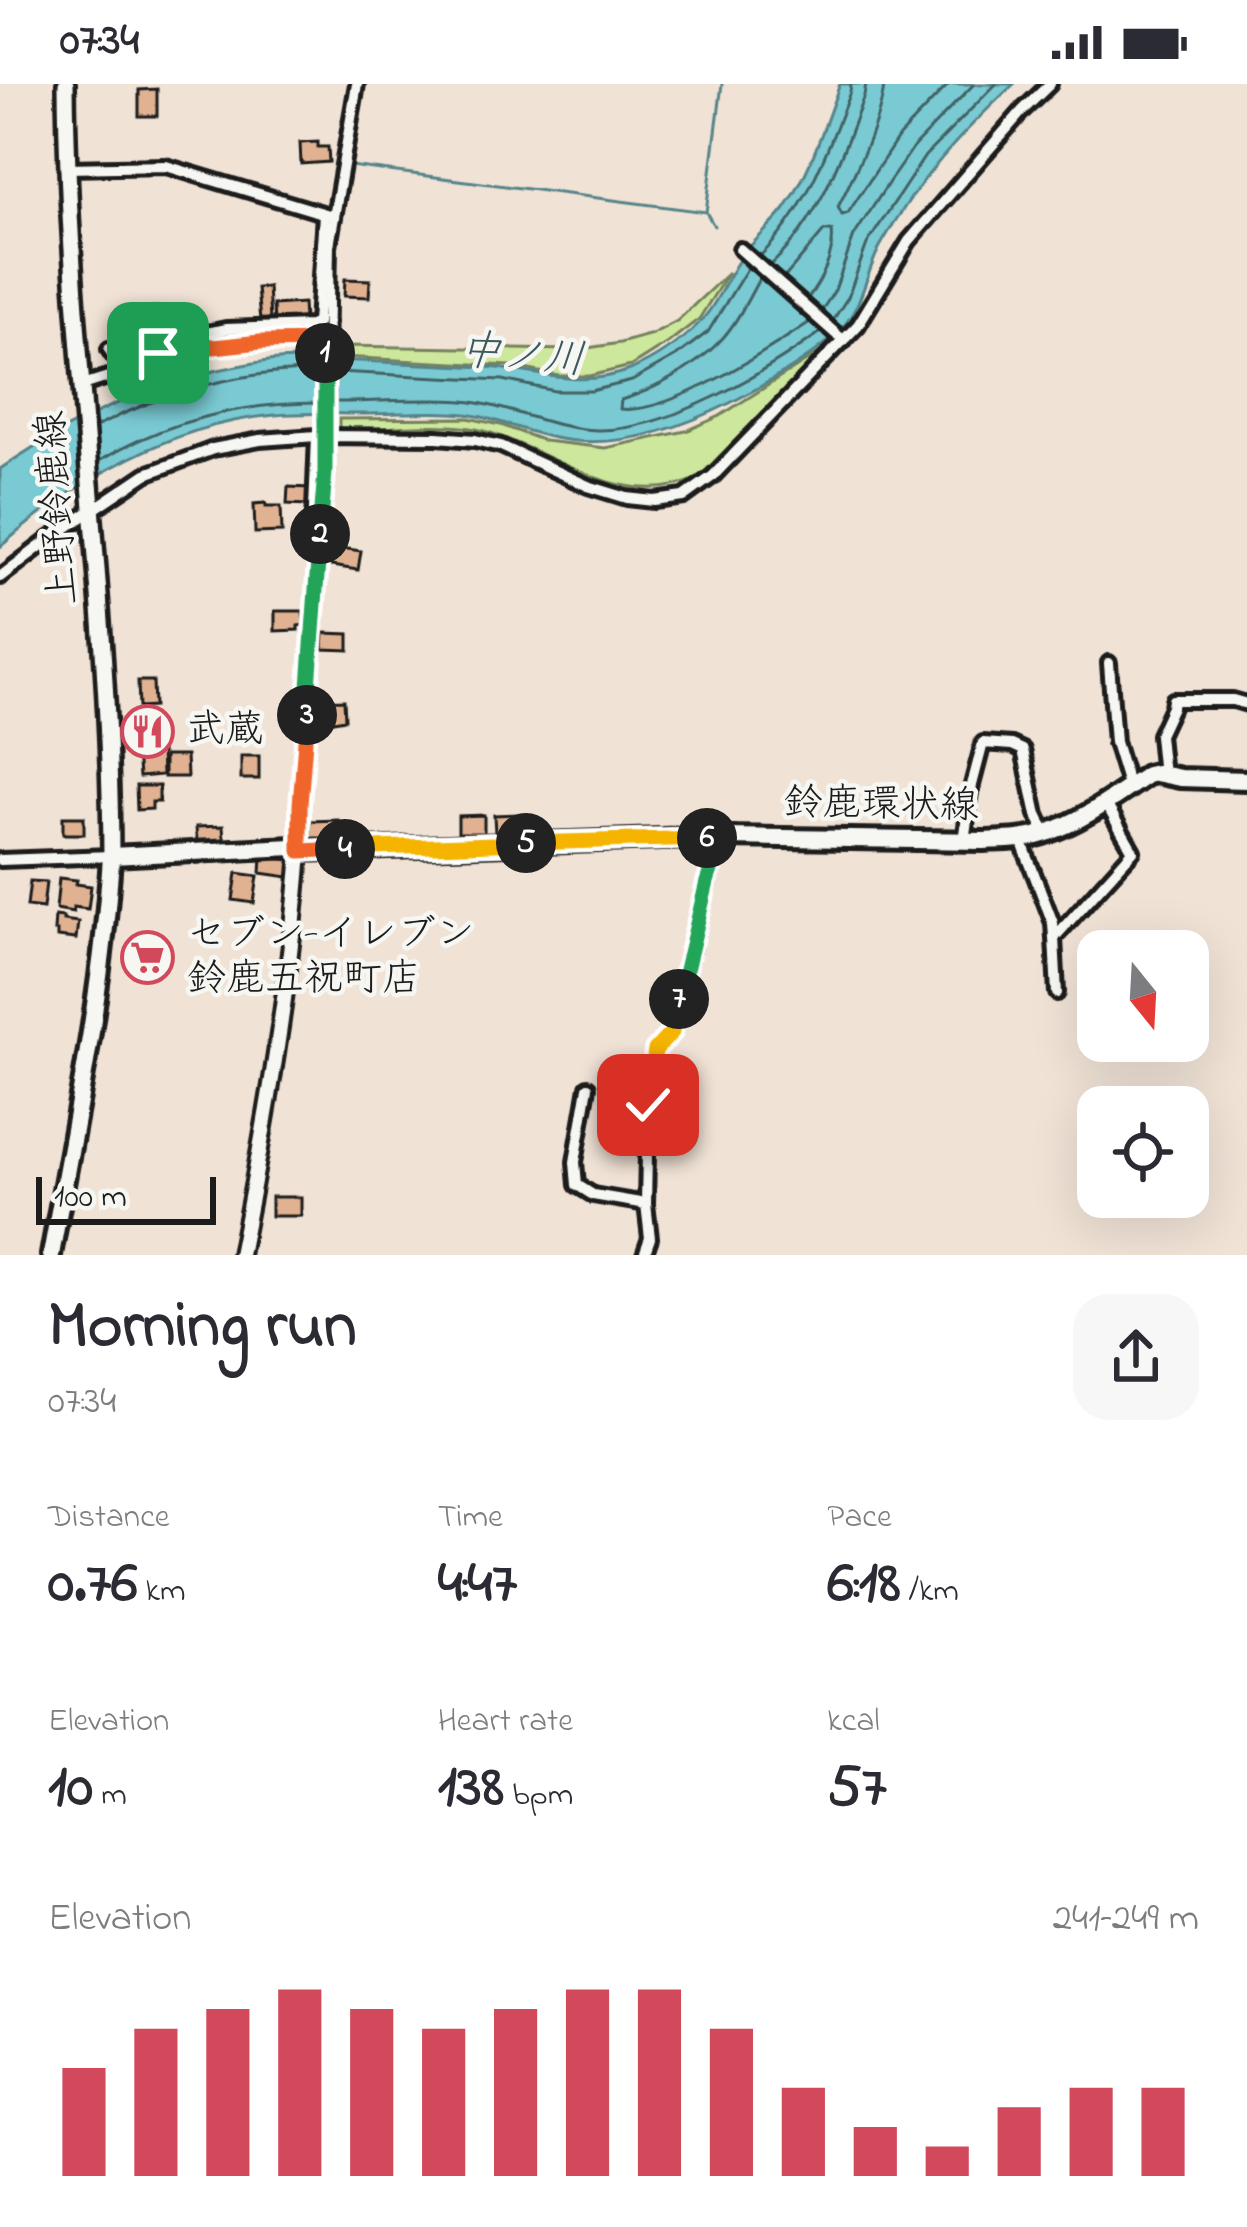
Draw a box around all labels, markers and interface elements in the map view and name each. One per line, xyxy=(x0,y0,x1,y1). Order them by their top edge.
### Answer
text: 07:34 xyxy=(60,9,139,75)
pin xyxy=(107,302,209,404)
icon: arrive xyxy=(125,320,191,386)
water label: 中ノ川 xyxy=(457,321,587,393)
pin: 1 xyxy=(295,323,355,383)
text: 1 xyxy=(320,329,330,377)
street label: 上野鈴鹿線 xyxy=(24,409,94,607)
pin: 2 xyxy=(290,504,350,564)
text: 2 xyxy=(312,510,328,558)
pin: 3 xyxy=(277,685,337,745)
text: 3 xyxy=(300,691,314,739)
restaurant icon: 武蔵 xyxy=(119,703,175,759)
place label: 武蔵 xyxy=(186,703,264,760)
street label: 鈴鹿環状線 xyxy=(783,776,979,836)
pin: 6 xyxy=(677,808,737,868)
pin: 5 xyxy=(496,813,556,873)
text: 6 xyxy=(700,814,714,862)
pin: 4 xyxy=(315,819,375,879)
text: 5 xyxy=(517,819,535,867)
text: 4 xyxy=(338,825,352,873)
place label: セブン-イレブン 鈴鹿五祝町店 xyxy=(187,907,475,1009)
supermarket icon: セブン-イレブン 鈴鹿五祝町店 xyxy=(120,929,176,985)
north arrow xyxy=(1077,930,1209,1062)
map controls xyxy=(1077,930,1209,1218)
pin: 7 xyxy=(649,969,709,1029)
text: 7 xyxy=(672,975,686,1023)
pin xyxy=(597,1054,699,1156)
icon: check xyxy=(615,1072,681,1138)
button: locate xyxy=(1077,1086,1209,1218)
scale bar xyxy=(36,1171,216,1224)
text: 100 m xyxy=(54,1174,127,1222)
text: Morning run xyxy=(48,1281,357,1377)
button: share xyxy=(1073,1294,1199,1420)
text: 07:34 xyxy=(48,1374,116,1431)
text: Distance xyxy=(48,1494,170,1542)
text: Time xyxy=(438,1494,503,1542)
text: Pace xyxy=(827,1494,892,1542)
text: 0.76 xyxy=(48,1542,137,1629)
text: 4:47 xyxy=(438,1542,517,1629)
text: 6:18 xyxy=(827,1542,900,1629)
text: km xyxy=(137,1568,186,1616)
text: /km xyxy=(900,1568,959,1616)
text: Elevation xyxy=(48,1698,169,1746)
text: Heart rate xyxy=(438,1698,573,1746)
text: kcal xyxy=(827,1698,880,1746)
text: 10 xyxy=(48,1746,93,1833)
text: 138 xyxy=(438,1746,504,1833)
text: 57 xyxy=(827,1746,886,1833)
text: m xyxy=(93,1772,127,1820)
text: bpm xyxy=(504,1772,573,1820)
text: Elevation xyxy=(48,1891,191,1948)
text: 241–249 m xyxy=(1053,1891,1199,1948)

